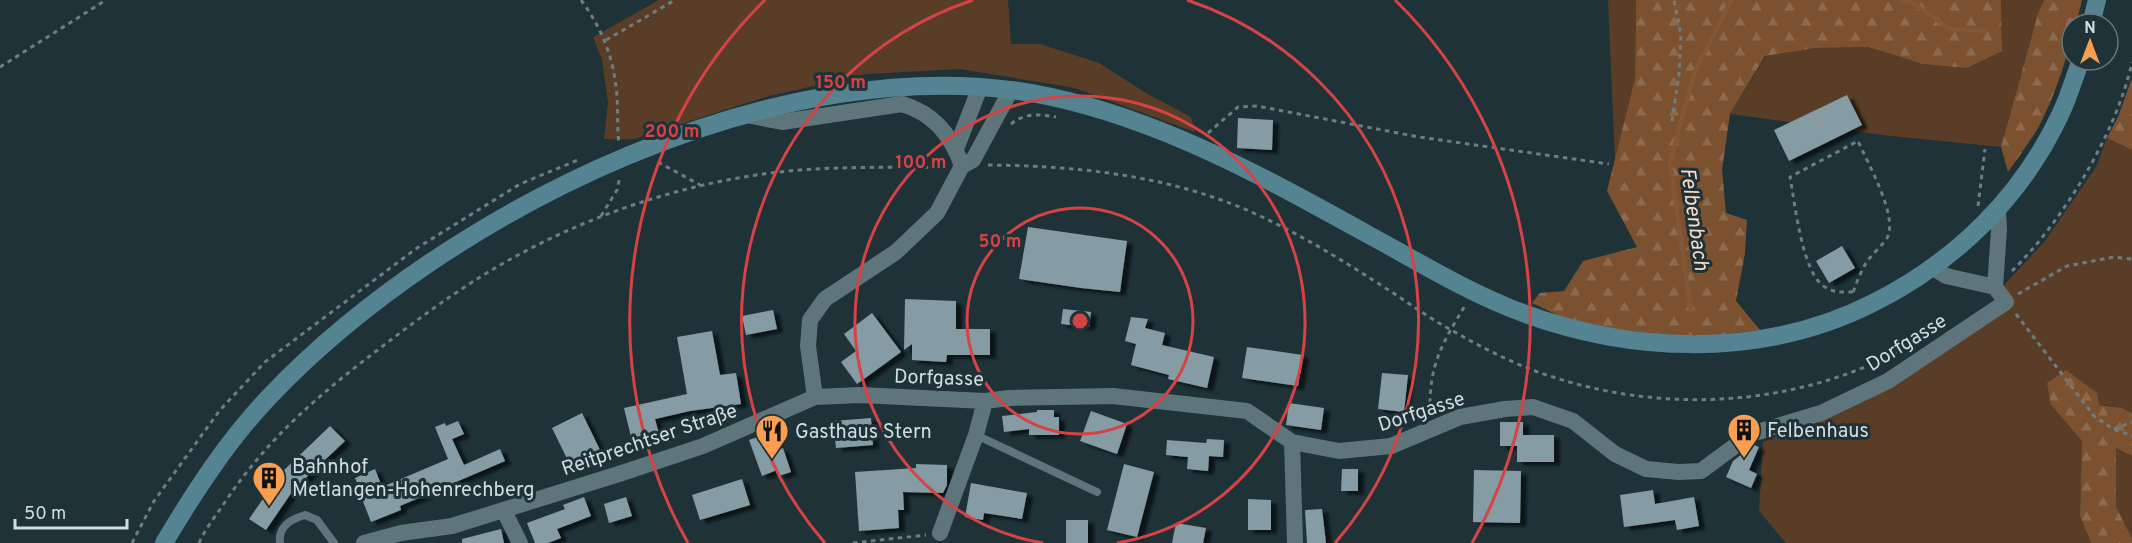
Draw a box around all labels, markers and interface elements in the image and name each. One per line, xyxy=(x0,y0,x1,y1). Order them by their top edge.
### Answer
north arrow xyxy=(2060,12,2120,72)
text: N xyxy=(2084,19,2096,39)
text: 150 m xyxy=(816,72,866,95)
text: 200 m xyxy=(644,121,700,144)
text: 100 m xyxy=(895,152,947,175)
water label: Felbenbach xyxy=(1673,166,1714,273)
text: 50 m xyxy=(978,231,1022,254)
street label: Dorfgasse xyxy=(1862,309,1952,379)
centre of rings xyxy=(1070,311,1090,331)
street label: Dorfgasse xyxy=(894,364,984,394)
street label: Dorfgasse xyxy=(1375,387,1468,439)
street label: Reitprechtser Straße xyxy=(558,399,741,483)
building icon: Felbenhaus xyxy=(1726,412,1762,459)
restaurant icon: Gasthaus Stern xyxy=(754,413,790,460)
place label: Felbenhaus xyxy=(1767,419,1869,445)
place label: Gasthaus Stern xyxy=(795,420,932,446)
place label: Bahnhof Metlangen-Hohenrechberg xyxy=(292,455,535,504)
building icon: Bahnhof Metlangen-Hohenrechberg xyxy=(251,460,287,507)
scale bar xyxy=(15,492,128,530)
text: 50 m xyxy=(24,503,66,526)

